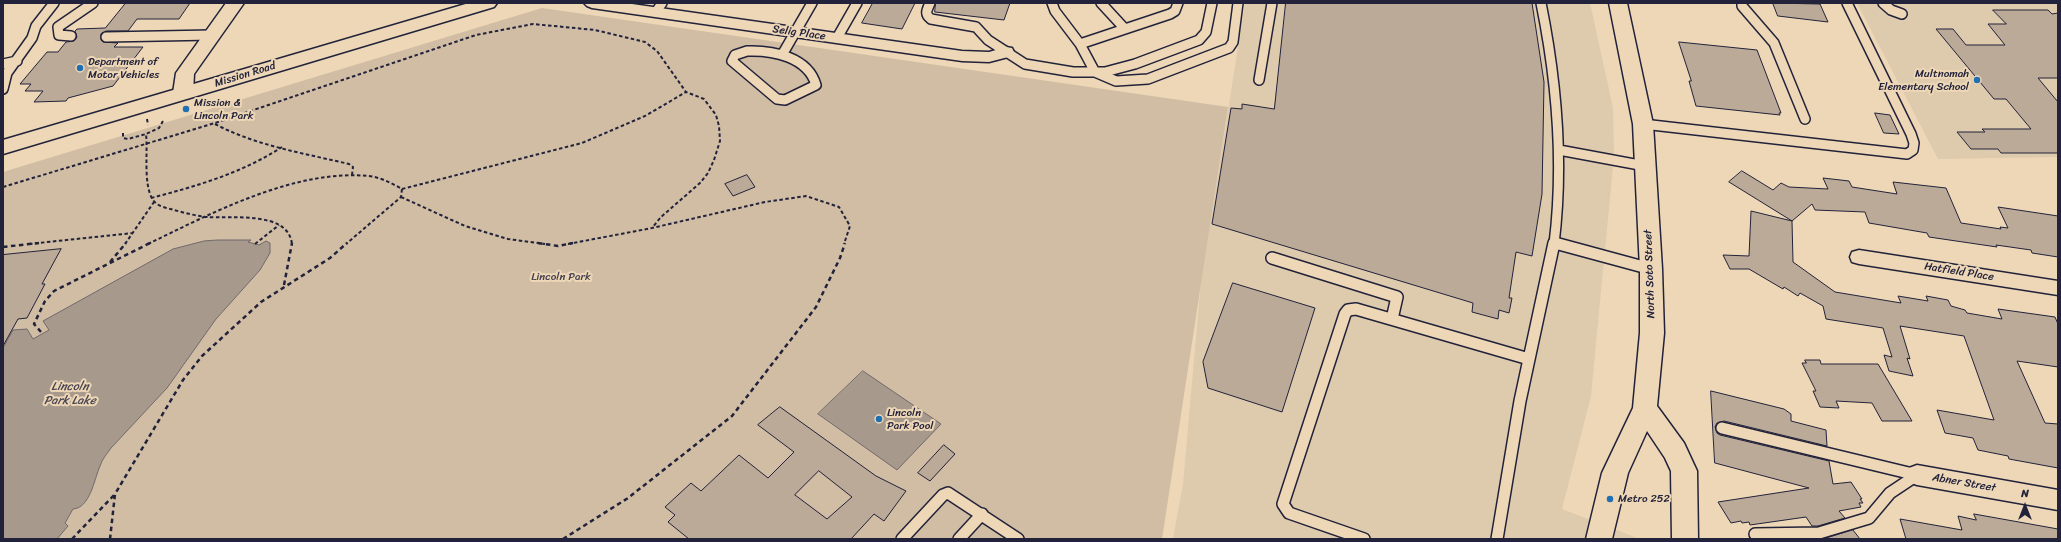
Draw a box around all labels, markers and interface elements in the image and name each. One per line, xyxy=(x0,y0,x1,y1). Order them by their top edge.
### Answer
street label: Selig Place xyxy=(772,23,826,43)
place label: Department of Motor Vehicles xyxy=(88,55,159,81)
street label: Mission Road xyxy=(213,59,277,91)
marker: Department of Motor Vehicles xyxy=(75,63,85,73)
place label: Multnomah Elementary School xyxy=(1878,67,1969,93)
marker: Multnomah Elementary School xyxy=(1972,75,1982,85)
place label: Mission & Lincoln Park xyxy=(194,96,254,122)
marker: Mission & Lincoln Park xyxy=(181,104,191,114)
street label: North Soto Street xyxy=(1642,229,1658,319)
street label: Hatfield Place xyxy=(1923,260,1995,284)
park label: Lincoln Park xyxy=(531,270,591,284)
water label: Lincoln Park Lake xyxy=(44,380,96,408)
place label: Lincoln Park Pool xyxy=(887,406,933,432)
marker: Lincoln Park Pool xyxy=(874,414,884,424)
street label: Abner Street xyxy=(1931,471,1997,495)
text: N xyxy=(2021,484,2029,503)
north arrow xyxy=(2005,486,2045,526)
place label: Metro 252 xyxy=(1618,492,1670,506)
marker: Metro 252 xyxy=(1605,494,1615,504)

